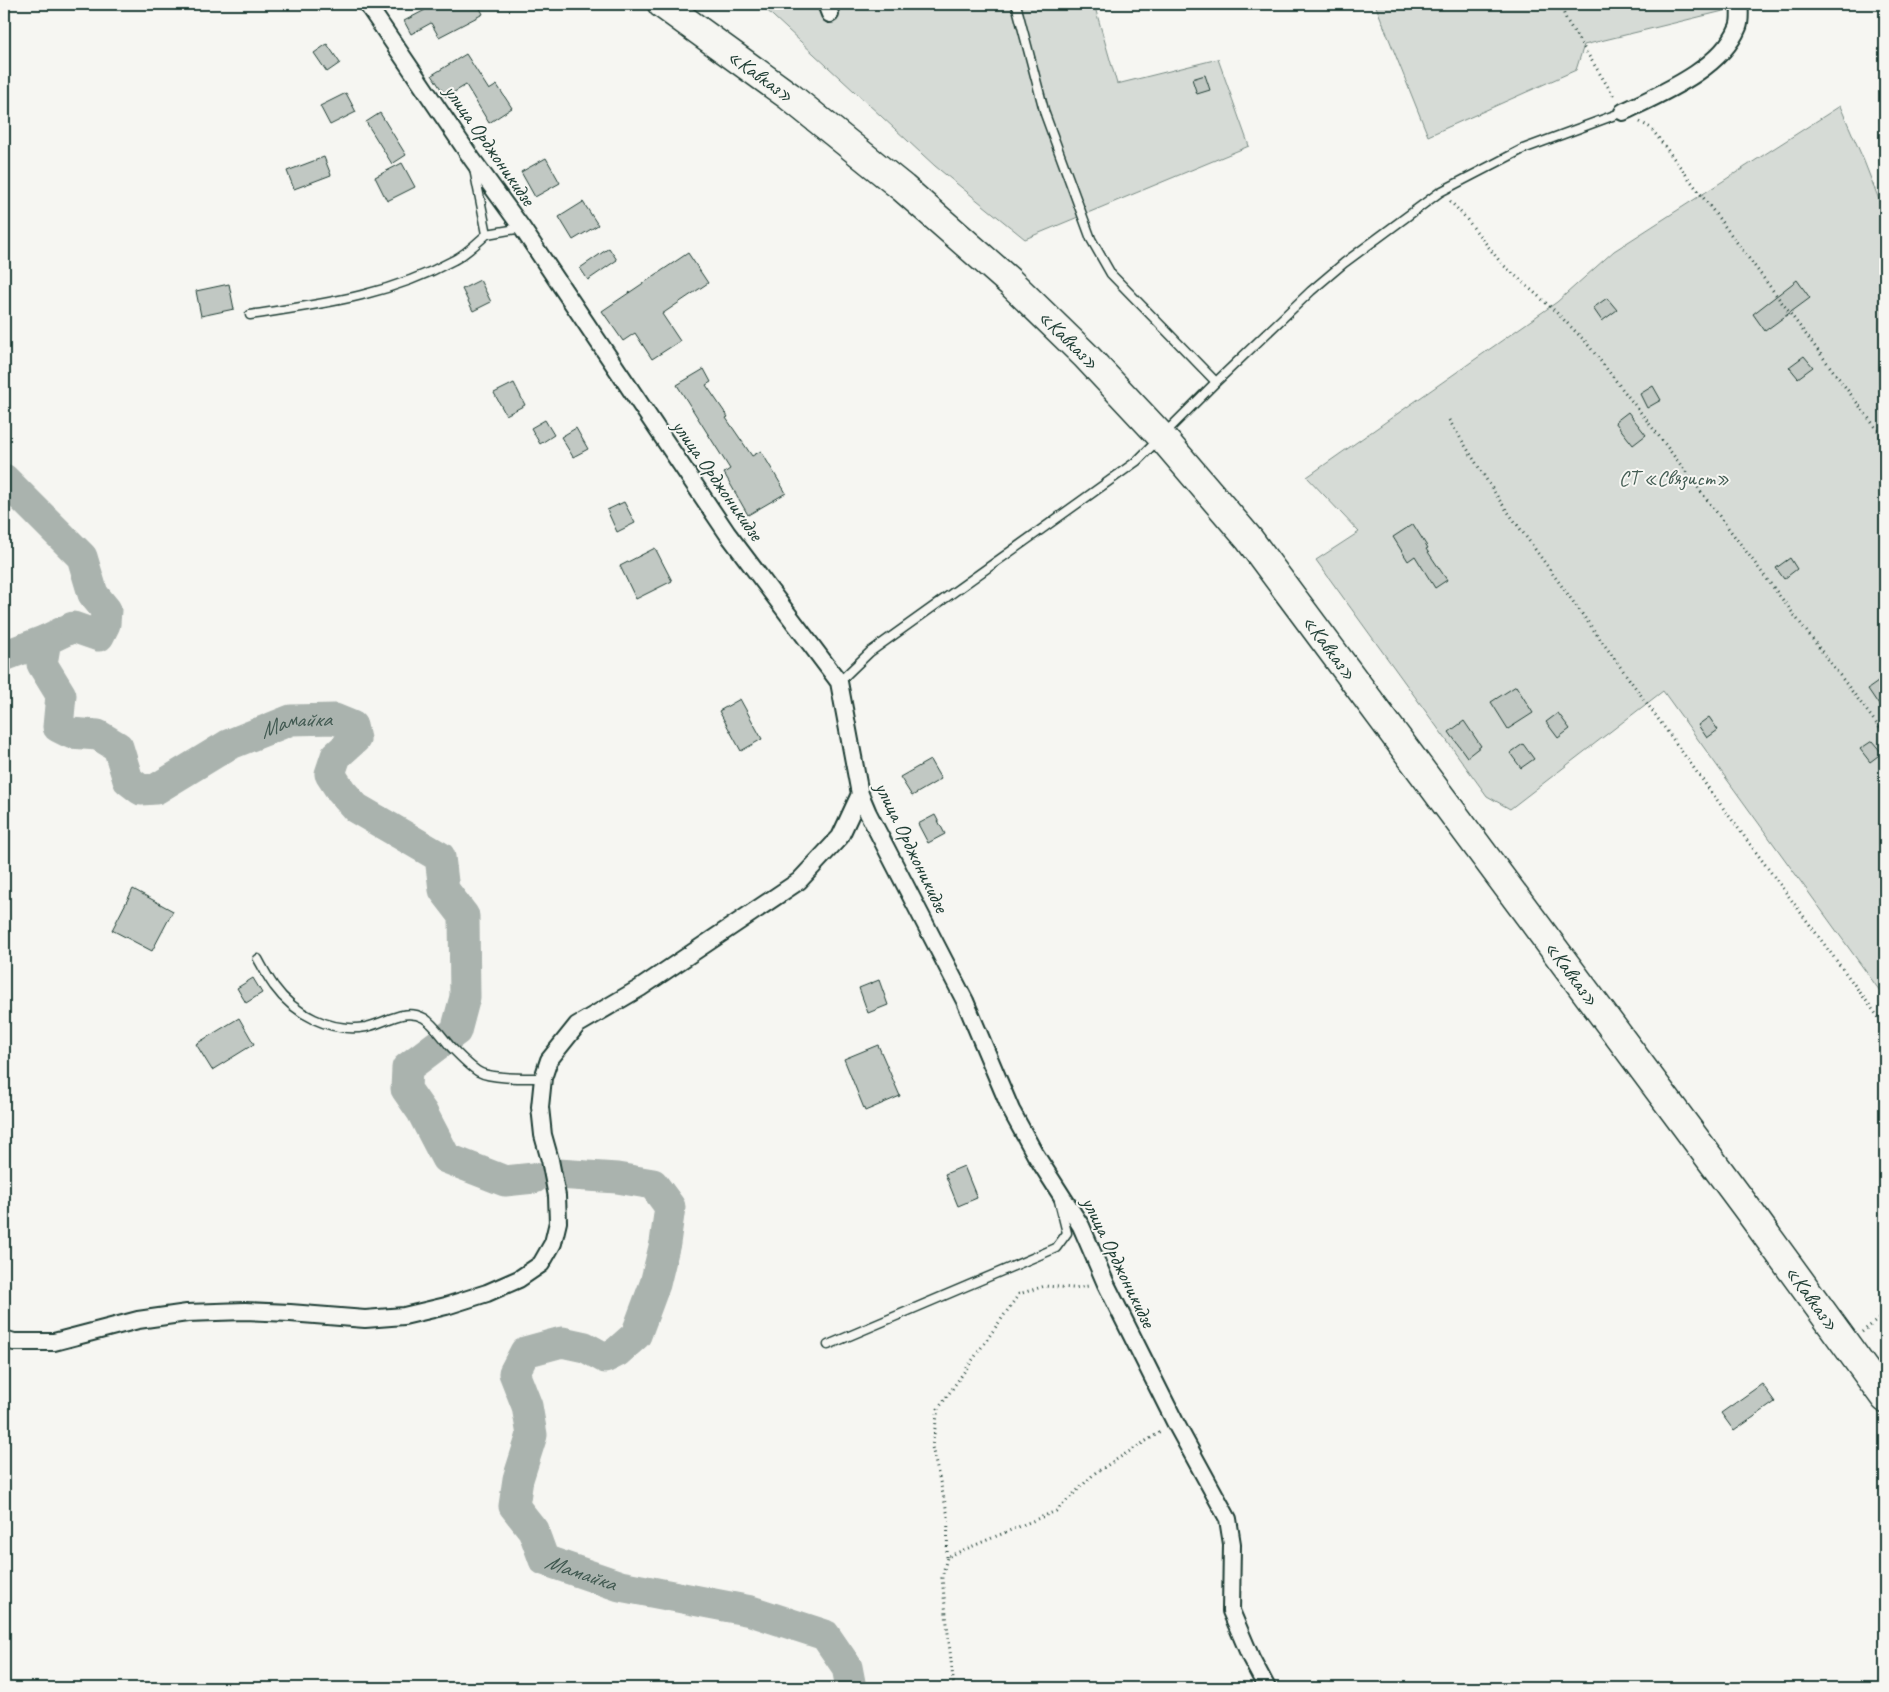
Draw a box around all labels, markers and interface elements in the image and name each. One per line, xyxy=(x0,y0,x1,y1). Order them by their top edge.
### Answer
street label: «Кавказ» xyxy=(723,43,799,108)
street label: улица Орджоникидзе xyxy=(437,78,543,212)
street label: «Кавказ» xyxy=(1033,304,1105,375)
street label: улица Орджоникидзе xyxy=(665,413,771,547)
park label: СТ «Связист» xyxy=(1619,465,1729,491)
street label: «Кавказ» xyxy=(1297,609,1363,686)
water label: Мамайка xyxy=(256,704,334,745)
street label: улица Орджоникидзе xyxy=(868,776,956,918)
street label: «Кавказ» xyxy=(1539,935,1605,1011)
street label: улица Орджоникидзе xyxy=(1075,1191,1163,1333)
street label: «Кавказ» xyxy=(1779,1260,1845,1336)
water label: Мамайка xyxy=(542,1547,622,1598)

